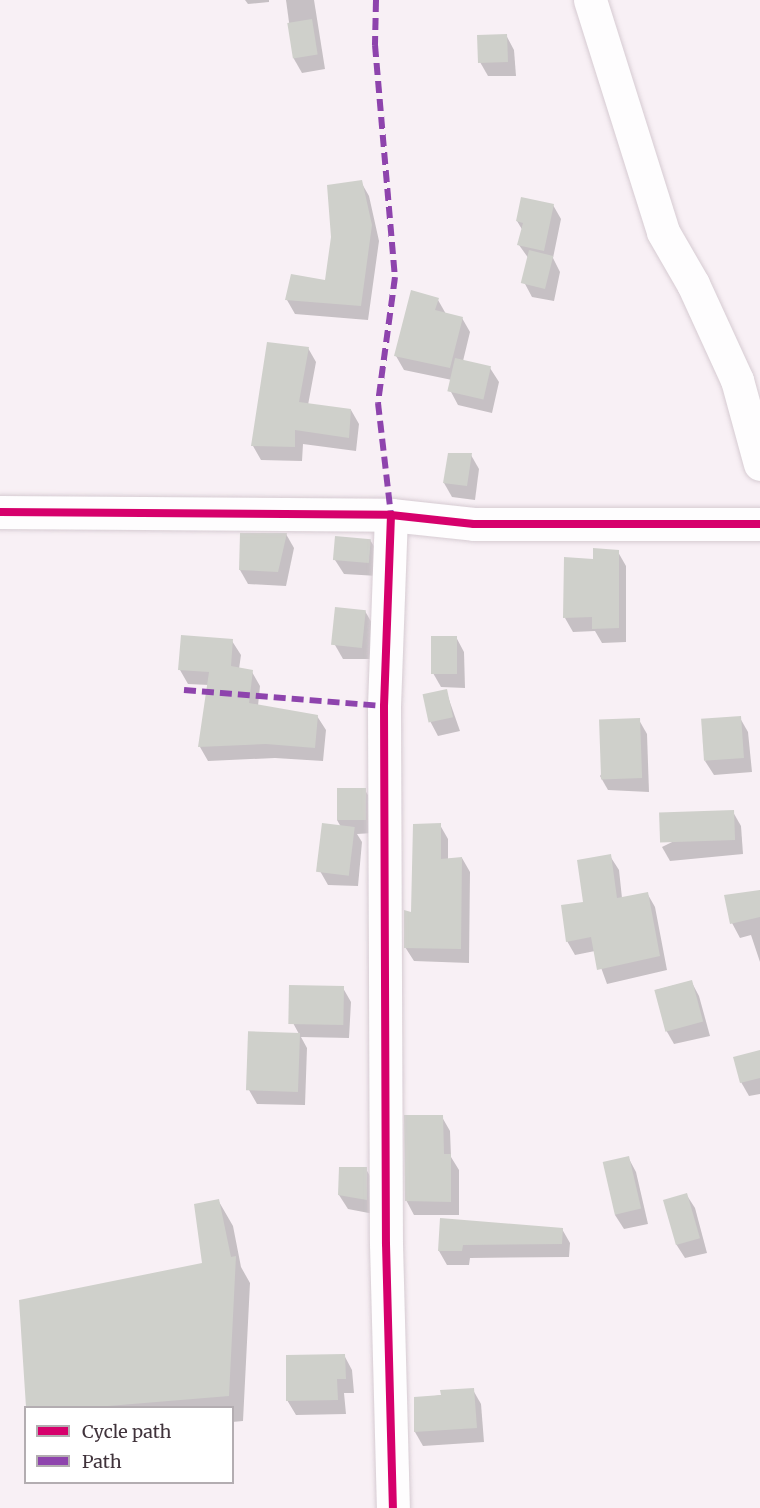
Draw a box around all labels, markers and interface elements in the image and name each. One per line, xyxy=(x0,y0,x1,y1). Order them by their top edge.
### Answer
legend xyxy=(24,1406,234,1484)
text: Cycle path xyxy=(82,1420,171,1443)
text: Path xyxy=(82,1450,122,1473)

